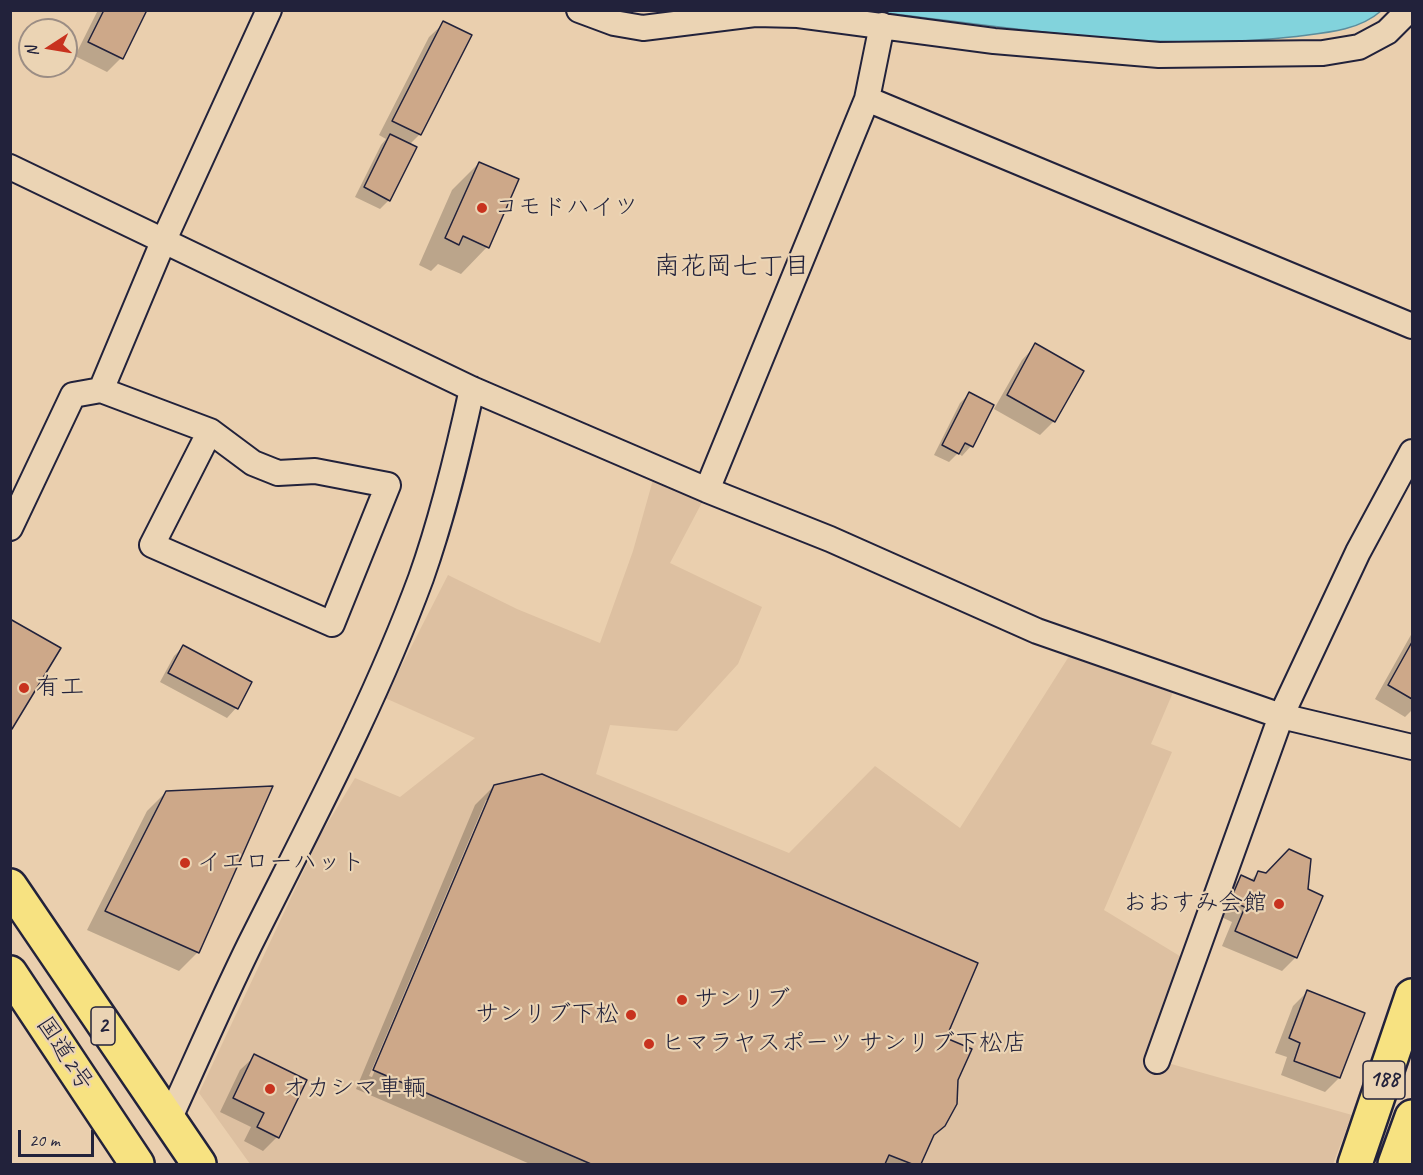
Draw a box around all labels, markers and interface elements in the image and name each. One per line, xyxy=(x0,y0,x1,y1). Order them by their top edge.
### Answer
north arrow xyxy=(18,18,78,78)
text: N xyxy=(22,44,43,58)
place label: コモドハイツ xyxy=(494,194,638,222)
marker: コモドハイツ xyxy=(475,201,489,215)
district label: 南花岡七丁目 xyxy=(654,251,810,283)
place label: 有工 xyxy=(36,674,84,702)
marker: 有工 xyxy=(17,681,31,695)
place label: イエローハット xyxy=(197,849,365,877)
marker: イエローハット xyxy=(178,856,192,870)
place label: おおすみ会館 xyxy=(1123,890,1267,918)
marker: おおすみ会館 xyxy=(1272,897,1286,911)
place label: サンリブ xyxy=(694,986,790,1014)
marker: サンリブ xyxy=(675,993,689,1007)
place label: サンリブ下松 xyxy=(475,1001,619,1029)
road number: 2 xyxy=(91,1007,115,1045)
marker: サンリブ下松 xyxy=(624,1008,638,1022)
street label: 国道2号 xyxy=(29,1011,99,1097)
place label: ヒマラヤスポーツ サンリブ下松店 xyxy=(661,1030,1027,1058)
marker: ヒマラヤスポーツ サンリブ下松店 xyxy=(642,1037,656,1051)
road number: 188 xyxy=(1363,1061,1405,1099)
place label: オカシマ車輌 xyxy=(282,1075,426,1103)
marker: オカシマ車輌 xyxy=(263,1082,277,1096)
scale bar xyxy=(21,1118,98,1156)
text: 20 m xyxy=(29,1129,60,1151)

